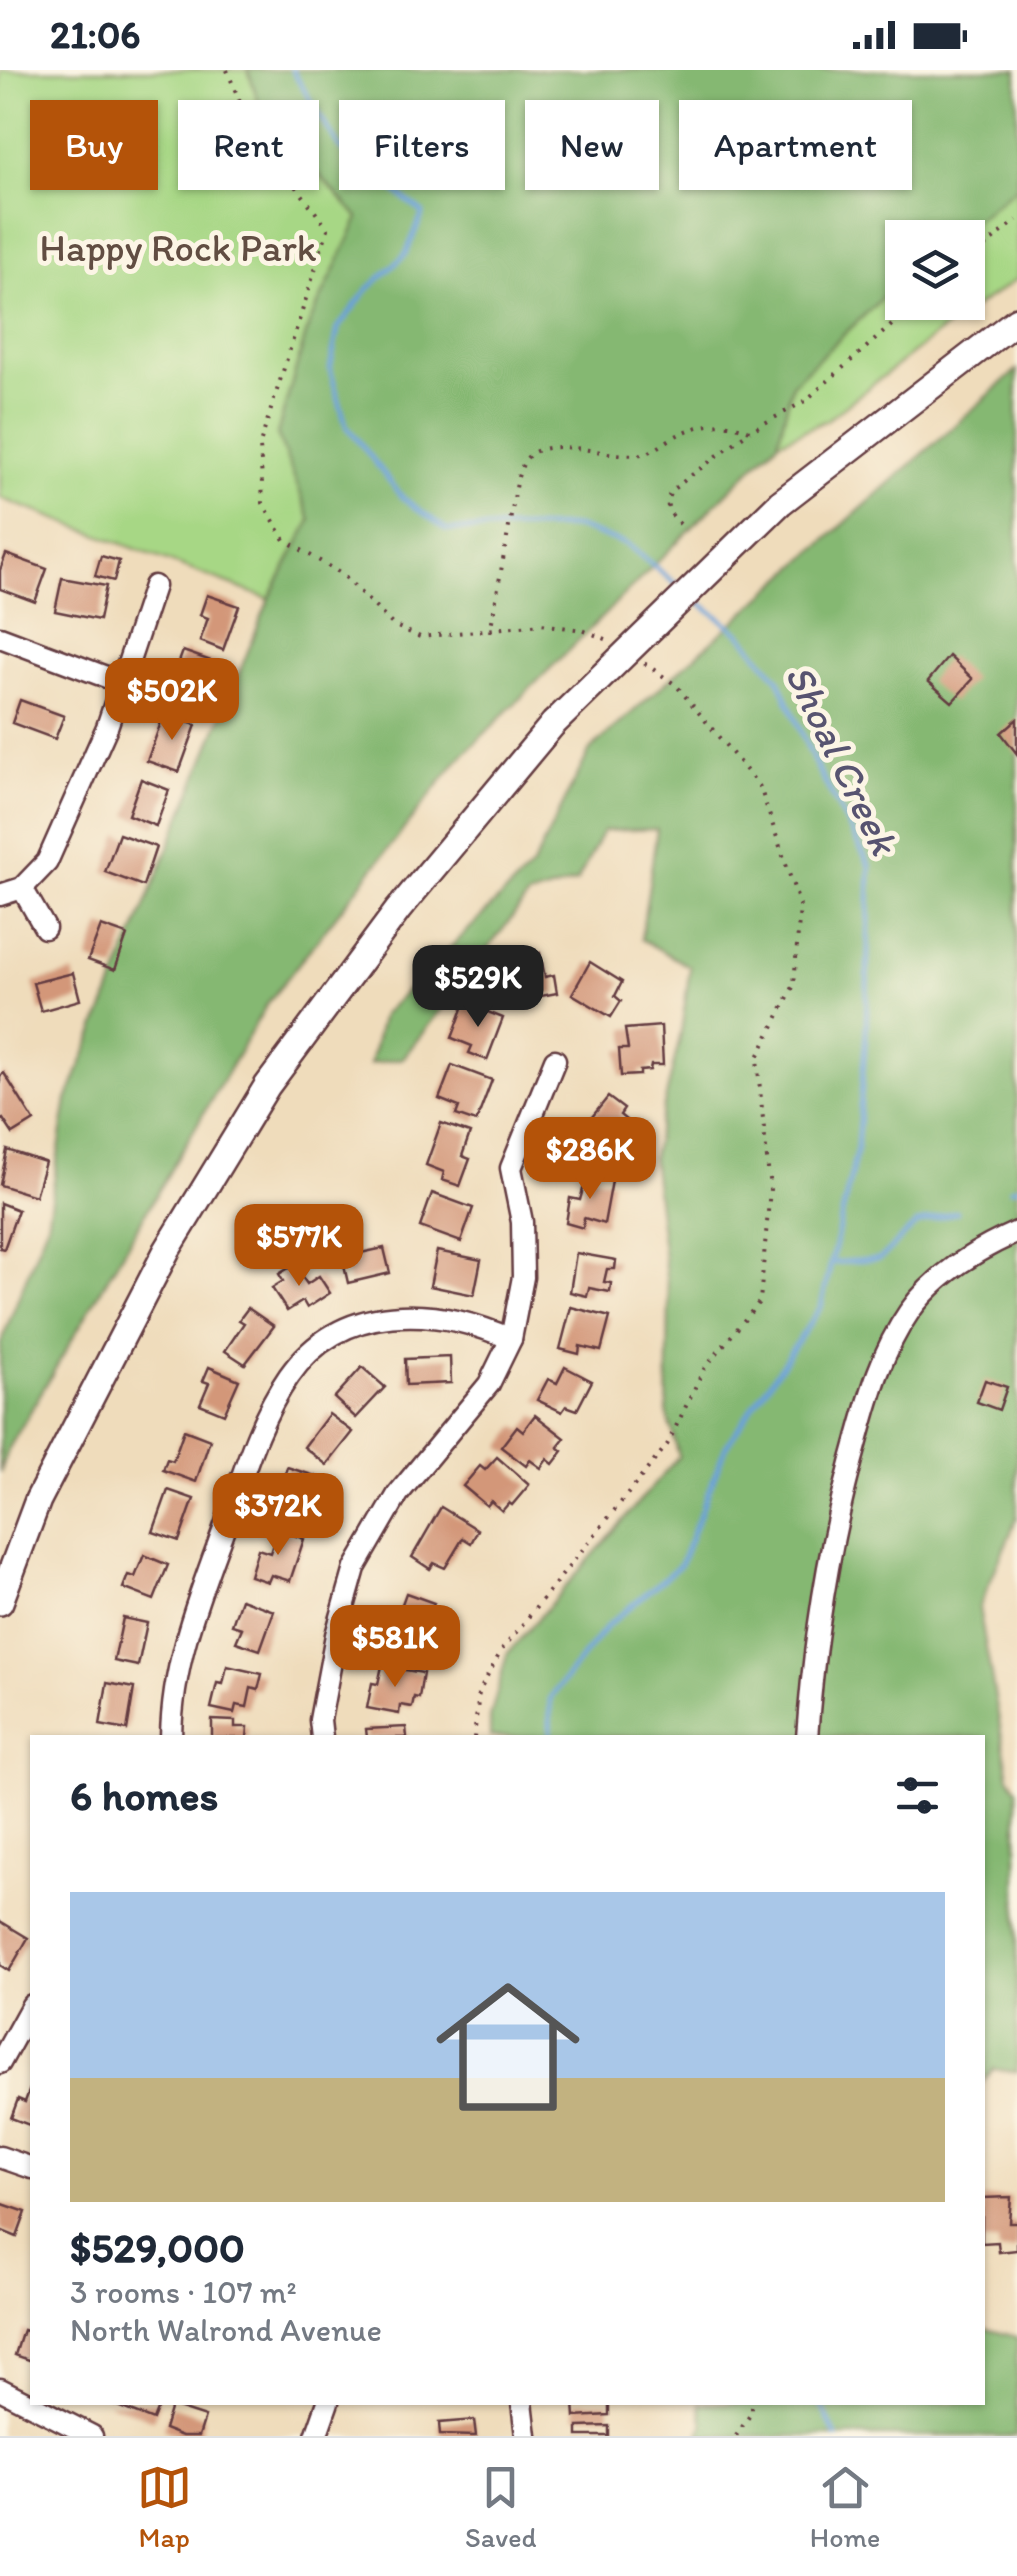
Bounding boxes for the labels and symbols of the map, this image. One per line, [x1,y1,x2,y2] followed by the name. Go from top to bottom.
[40,225,317,271] park label: Happy Rock Park
[775,656,910,864] water label: Shoal Creek
[102,658,242,743] pin: $502K
[408,945,548,1030] pin: $529K
[520,1117,660,1202] pin: $286K
[229,1204,369,1289] pin: $577K
[208,1473,348,1558] pin: $372K
[325,1605,465,1690] pin: $581K

